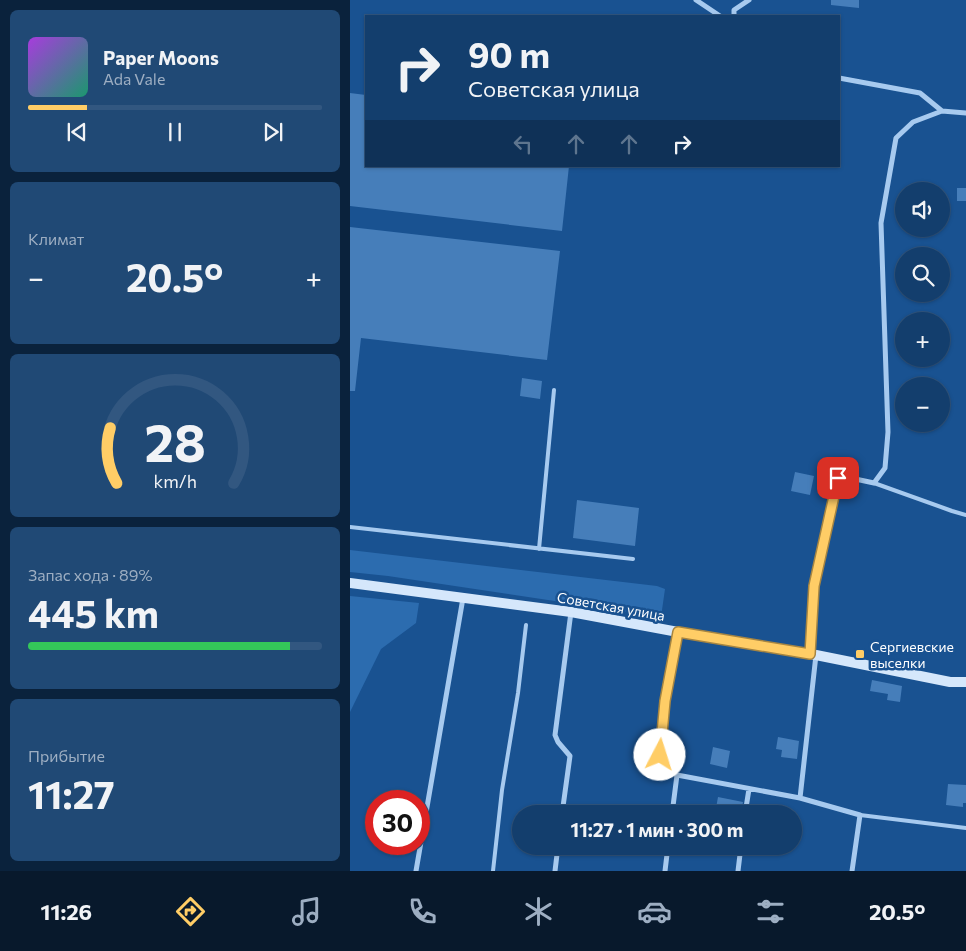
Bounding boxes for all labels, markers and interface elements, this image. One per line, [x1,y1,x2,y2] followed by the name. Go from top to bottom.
[468,32,550,75] text: 90 m
[385,35,450,100] icon: right
[103,46,219,69] text: Paper Moons
[103,69,165,88] text: Ada Vale
[468,75,640,102] text: Советская улица
[63,118,91,146] icon: previous
[161,118,189,146] icon: pause
[259,118,287,146] icon: next
[509,130,537,158] icon: left
[562,130,590,158] icon: ahead
[615,130,643,158] icon: ahead
[668,130,696,158] icon: right
[895,182,950,432] map controls
[895,182,950,237] button: sound
[28,229,84,248] text: Климат
[895,247,950,302] button: search
[126,253,223,300] text: 20.5°
[28,260,44,294] text: −
[306,260,322,294] text: +
[895,312,950,367] button: +
[895,377,950,432] button: −
[144,409,206,473] text: 28
[817,457,859,499] pin
[824,464,852,492] icon: arrive
[153,470,197,492] text: km/h
[28,565,153,584] text: Запас хода · 89%
[556,588,666,624] street label: Советская улица
[28,589,159,636] text: 445 km
[870,638,954,671] place label: Сергиевские выселки
[854,648,866,660] marker: Сергиевские выселки
[633,728,685,780] position arrow
[28,746,105,765] text: Прибытие
[28,770,115,817] text: 11:27
[365,790,430,855] speed limit sign: 30
[571,818,743,841] text: 11:27 · 1 мин · 300 m
[173,894,208,929] icon: directions
[289,894,324,929] icon: music
[405,894,440,929] icon: phone
[521,894,556,929] icon: climate
[637,894,672,929] icon: car
[753,894,788,929] icon: filters
[40,898,92,925] text: 11:26
[869,898,925,925] text: 20.5°

